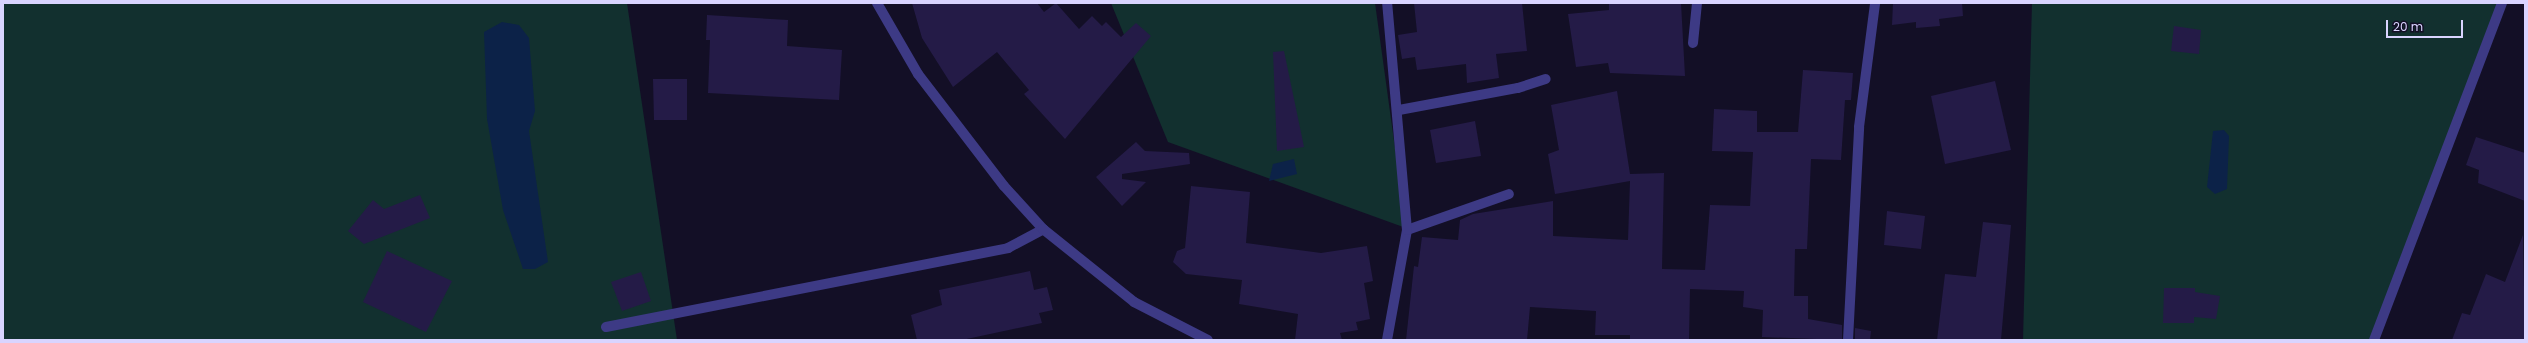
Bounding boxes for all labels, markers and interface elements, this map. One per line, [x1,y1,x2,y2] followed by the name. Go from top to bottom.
[2388,12,2465,38] scale bar
[2393,18,2423,35] text: 20 m

